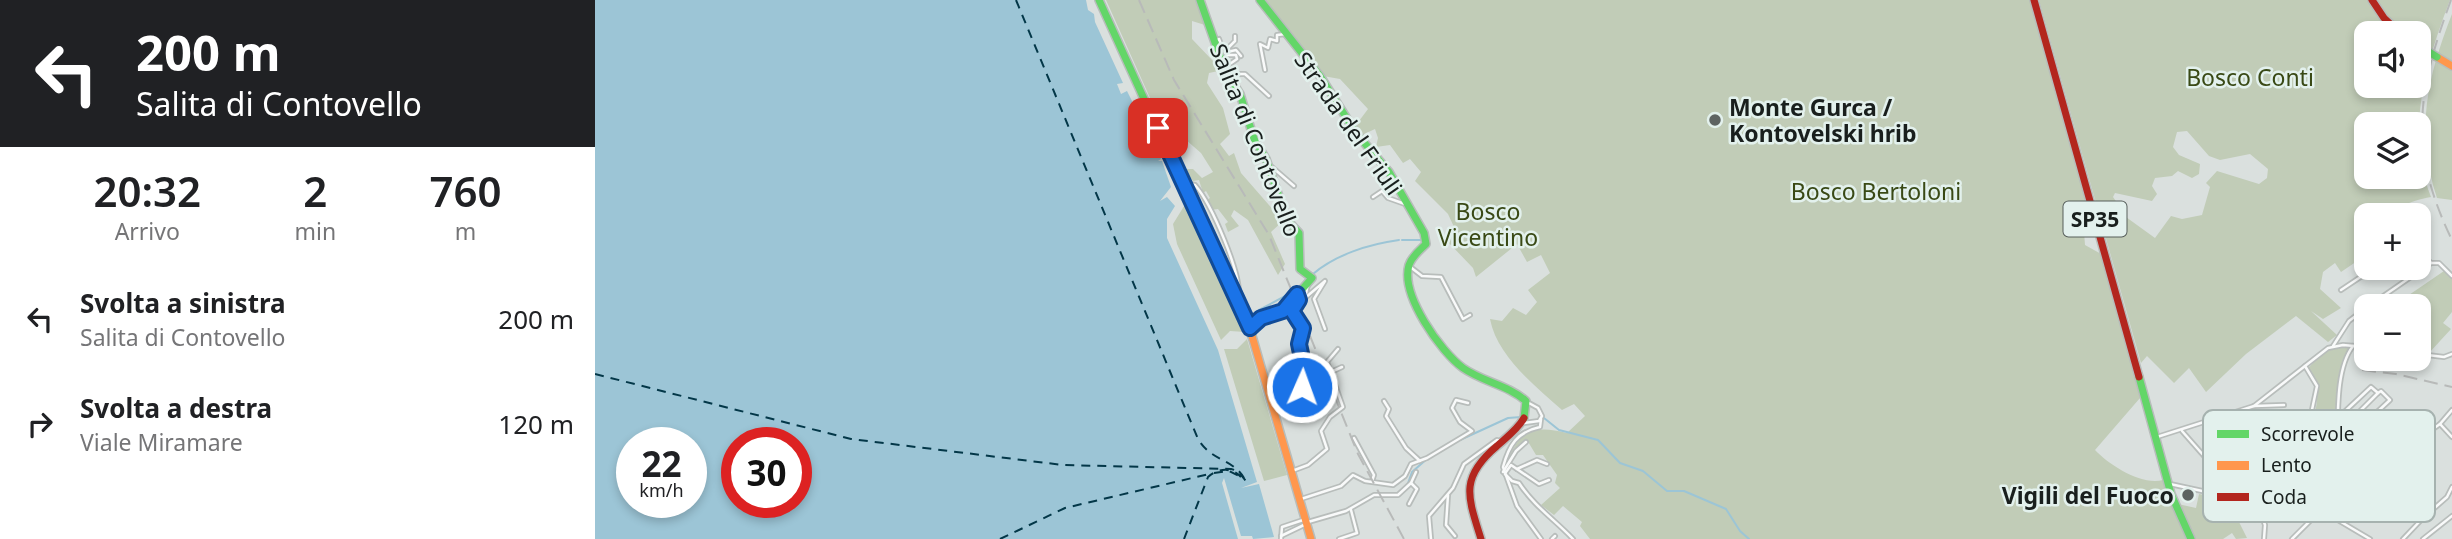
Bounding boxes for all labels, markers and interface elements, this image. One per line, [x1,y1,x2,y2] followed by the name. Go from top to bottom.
[136,19,281,85] text: 200 m
[2354,21,2431,371] map controls
[2354,21,2431,98] button: sound
[21,28,112,119] icon: left
[1203,39,1309,241] street label: Salita di Contovello
[1288,45,1410,201] street label: Strada del Friuli
[2186,61,2314,93] park label: Bosco Conti
[136,82,422,125] text: Salita di Contovello
[1729,91,1917,149] place label: Monte Gurca / Kontovelski hrib
[1128,98,1188,158] pin
[1139,109,1177,147] icon: arrive
[1707,112,1723,128] marker: Monte Gurca / Kontovelski hrib
[2354,112,2431,189] button: layers
[93,162,201,219] text: 20:32
[303,162,327,219] text: 2
[430,162,502,219] text: 760
[1791,175,1961,207] park label: Bosco Bertoloni
[1438,195,1538,253] park label: Bosco Vicentino
[2063,202,2127,236] road number: SP35
[2354,203,2431,280] button: +
[115,215,180,247] text: Arrivo
[294,215,336,247] text: min
[455,215,476,247] text: m
[80,285,286,321] text: Svolta a sinistra
[2354,294,2431,371] button: −
[21,300,59,338] icon: left
[498,301,574,337] text: 200 m
[80,321,286,353] text: Salita di Contovello
[1265,350,1339,424] position arrow
[80,390,272,426] text: Svolta a destra
[21,405,59,443] icon: right
[498,406,574,442] text: 120 m
[2203,410,2435,522] legend
[2261,421,2354,447] text: Scorrevole
[80,426,243,458] text: Viale Miramare
[721,427,812,518] speed limit sign: 30
[641,440,682,487] text: 22
[2261,452,2312,478] text: Lento
[639,478,684,502] text: km/h
[2002,479,2174,511] place label: Vigili del Fuoco
[2261,484,2307,510] text: Coda
[2180,487,2196,503] marker: Vigili del Fuoco

